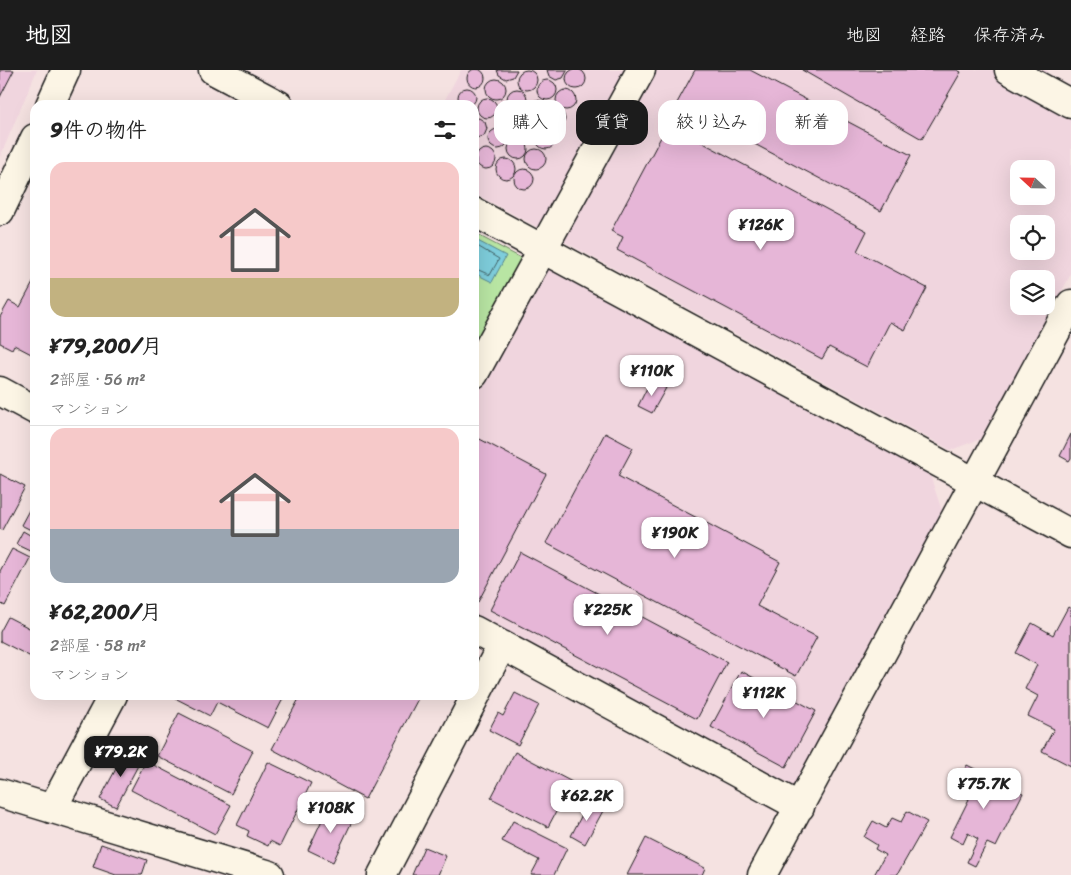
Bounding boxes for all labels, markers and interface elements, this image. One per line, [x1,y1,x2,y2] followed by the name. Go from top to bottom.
[25,14,73,56] text: 地図
[846,19,882,51] text: 地図
[910,19,946,51] text: 経路
[974,19,1046,51] text: 保存済み
[494,100,566,145] chip: 購入
[576,100,648,145] chip: 賃貸
[658,100,766,145] chip: 絞り込み
[776,100,848,145] chip: 新着
[50,111,147,149] text: 9件の物件
[431,116,459,144] icon: filters
[1010,160,1055,205] north arrow
[1010,160,1055,315] map controls
[210,195,300,285] icon: home
[726,208,796,251] pin: ¥126K
[739,210,783,239] text: ¥126K
[1010,215,1055,260] button: locate
[1010,270,1055,315] button: layers
[50,327,162,365] text: ¥79,200/月
[617,354,687,397] pin: ¥110K
[631,356,673,385] text: ¥110K
[50,365,145,394] text: 2部屋 · 56 m²
[50,394,129,423] text: マンション
[210,460,300,550] icon: home
[640,516,710,559] pin: ¥190K
[652,518,698,547] text: ¥190K
[50,593,161,631] text: ¥62,200/月
[573,594,643,636] pin: ¥225K
[585,595,631,624] text: ¥225K
[50,631,146,660] text: 2部屋 · 58 m²
[50,660,129,689] text: マンション
[729,676,799,719] pin: ¥112K
[743,678,785,707] text: ¥112K
[80,736,162,778] pin: ¥79.2K
[95,737,147,766] text: ¥79.2K
[943,768,1025,810] pin: ¥75.7K
[958,769,1010,798] text: ¥75.7K
[546,780,628,822] pin: ¥62.2K
[562,781,613,810] text: ¥62.2K
[296,792,366,834] pin: ¥108K
[308,793,354,822] text: ¥108K

